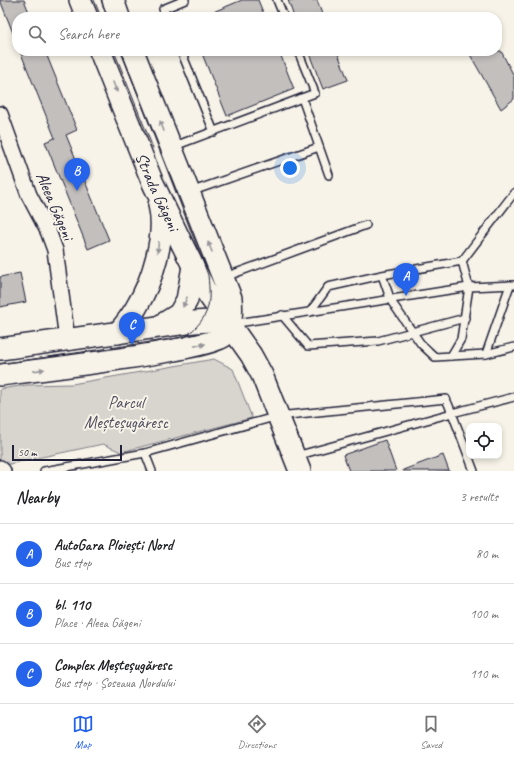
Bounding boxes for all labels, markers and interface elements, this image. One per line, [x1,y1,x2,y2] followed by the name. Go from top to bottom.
[12,12,502,56] search box
[26,23,48,45] icon: search
[58,25,119,44] text: Search here
[112,82,118,94] one-way arrow
[159,120,165,132] one-way arrow
[131,149,185,236] street label: Strada Găgeni
[64,158,90,191] pin: B
[280,158,300,178] your location
[31,169,79,245] street label: Aleea Găgeni
[155,241,161,253] one-way arrow
[207,241,213,253] one-way arrow
[393,263,419,296] pin: A
[182,297,188,308] one-way arrow
[119,312,145,345] pin: C
[194,341,206,347] one-way arrow
[32,367,45,373] one-way arrow
[84,392,169,433] park label: Parcul Meșteșugăresc
[466,423,502,459] map controls
[466,423,502,459] button: locate
[12,443,122,462] scale bar
[18,445,37,459] text: 50 m
[16,487,59,508] text: Nearby
[460,489,498,505] text: 3 results
[54,536,173,555] text: AutoGara Ploiești Nord
[26,546,32,562] text: A
[476,546,498,562] text: 80 m
[54,555,91,571] text: Bus stop
[54,596,90,615] text: bl. 110
[26,606,32,622] text: B
[470,606,498,622] text: 100 m
[54,615,140,631] text: Place · Aleea Găgeni
[54,656,172,675] text: Complex Meșteșugăresc
[26,666,32,682] text: C
[470,666,498,682] text: 110 m
[54,675,175,691] text: Bus stop · Șoseaua Nordului
[72,713,94,751] tab: Map
[238,713,276,751] tab: Directions
[420,713,442,751] tab: Saved

